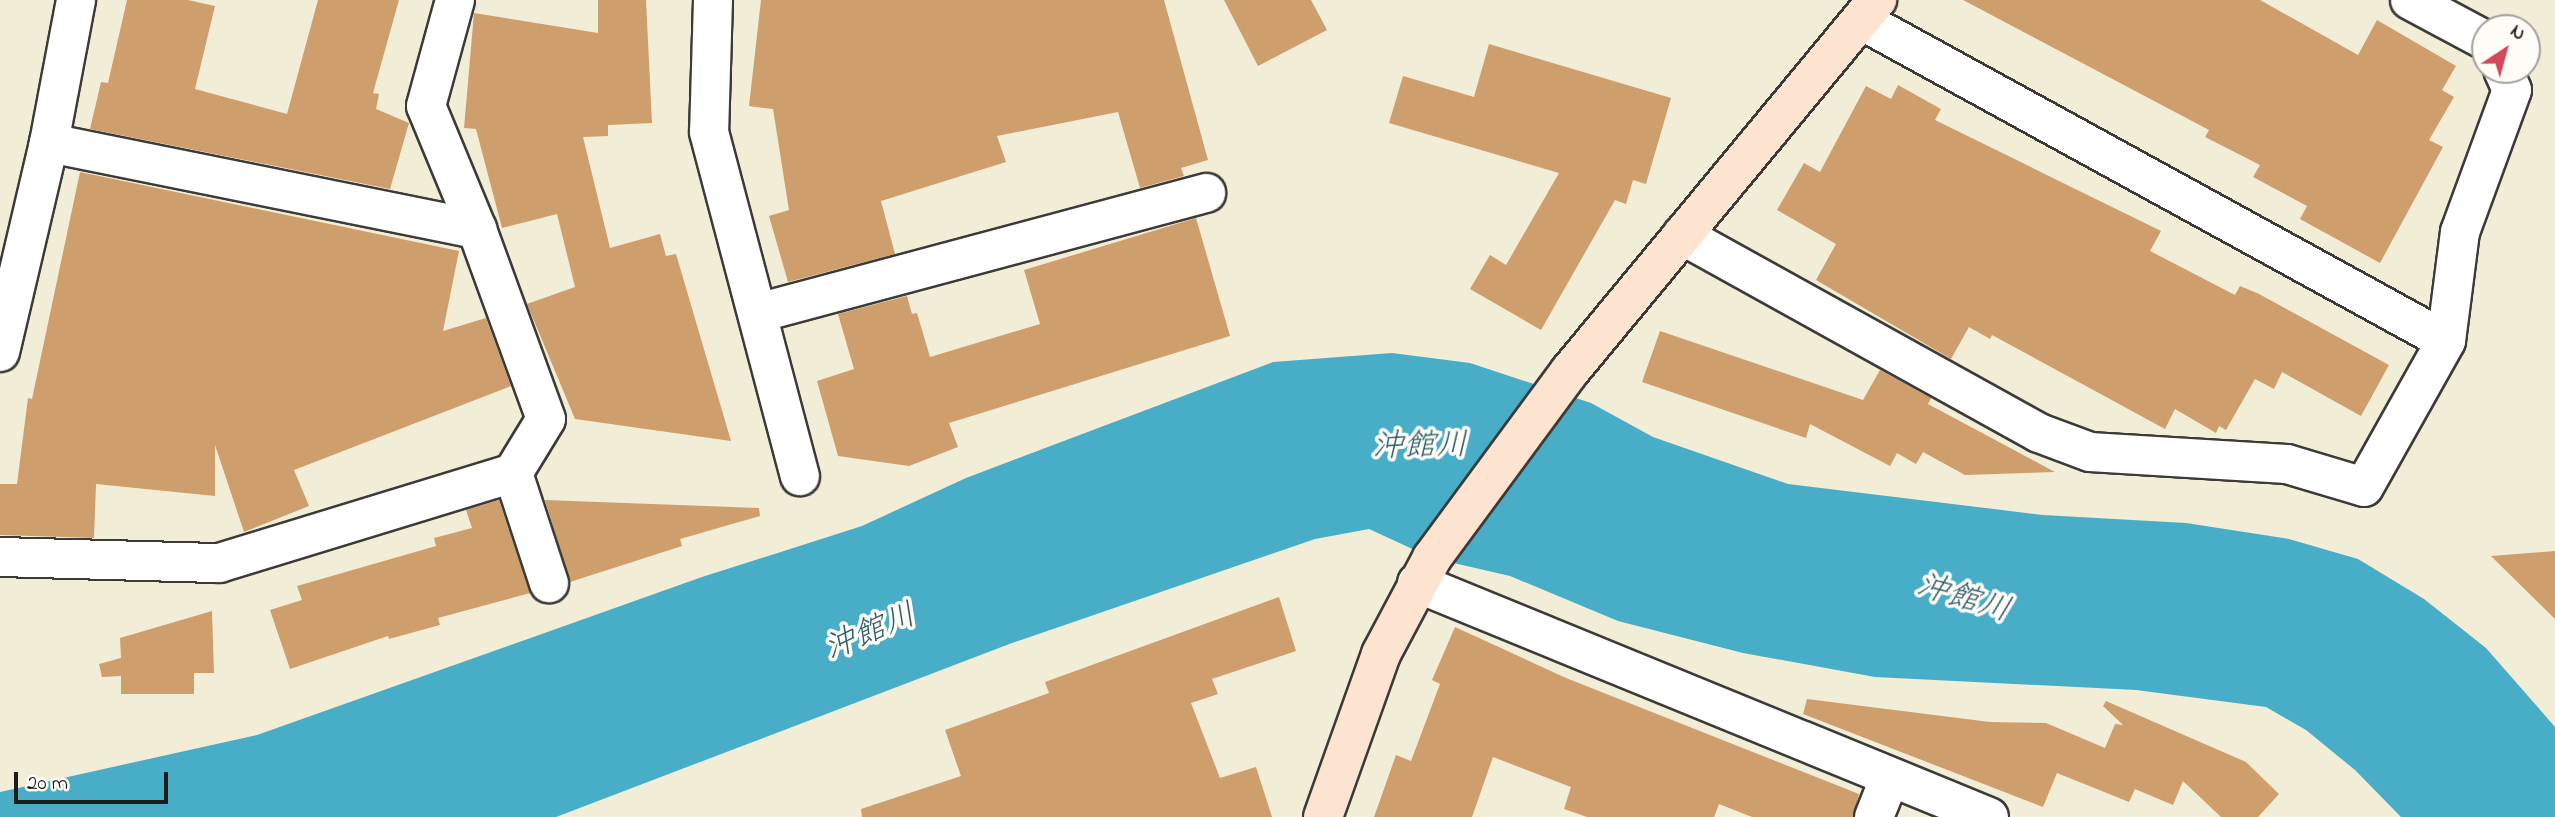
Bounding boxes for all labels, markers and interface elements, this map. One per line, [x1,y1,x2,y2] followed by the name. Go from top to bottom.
[2471,14,2541,84] north arrow
[2504,19,2531,48] text: N
[1372,428,1468,468] water label: 沖館川
[1911,568,2015,632] water label: 沖館川
[819,598,923,670] water label: 沖館川
[18,758,172,802] scale bar
[27,769,68,799] text: 20 m

